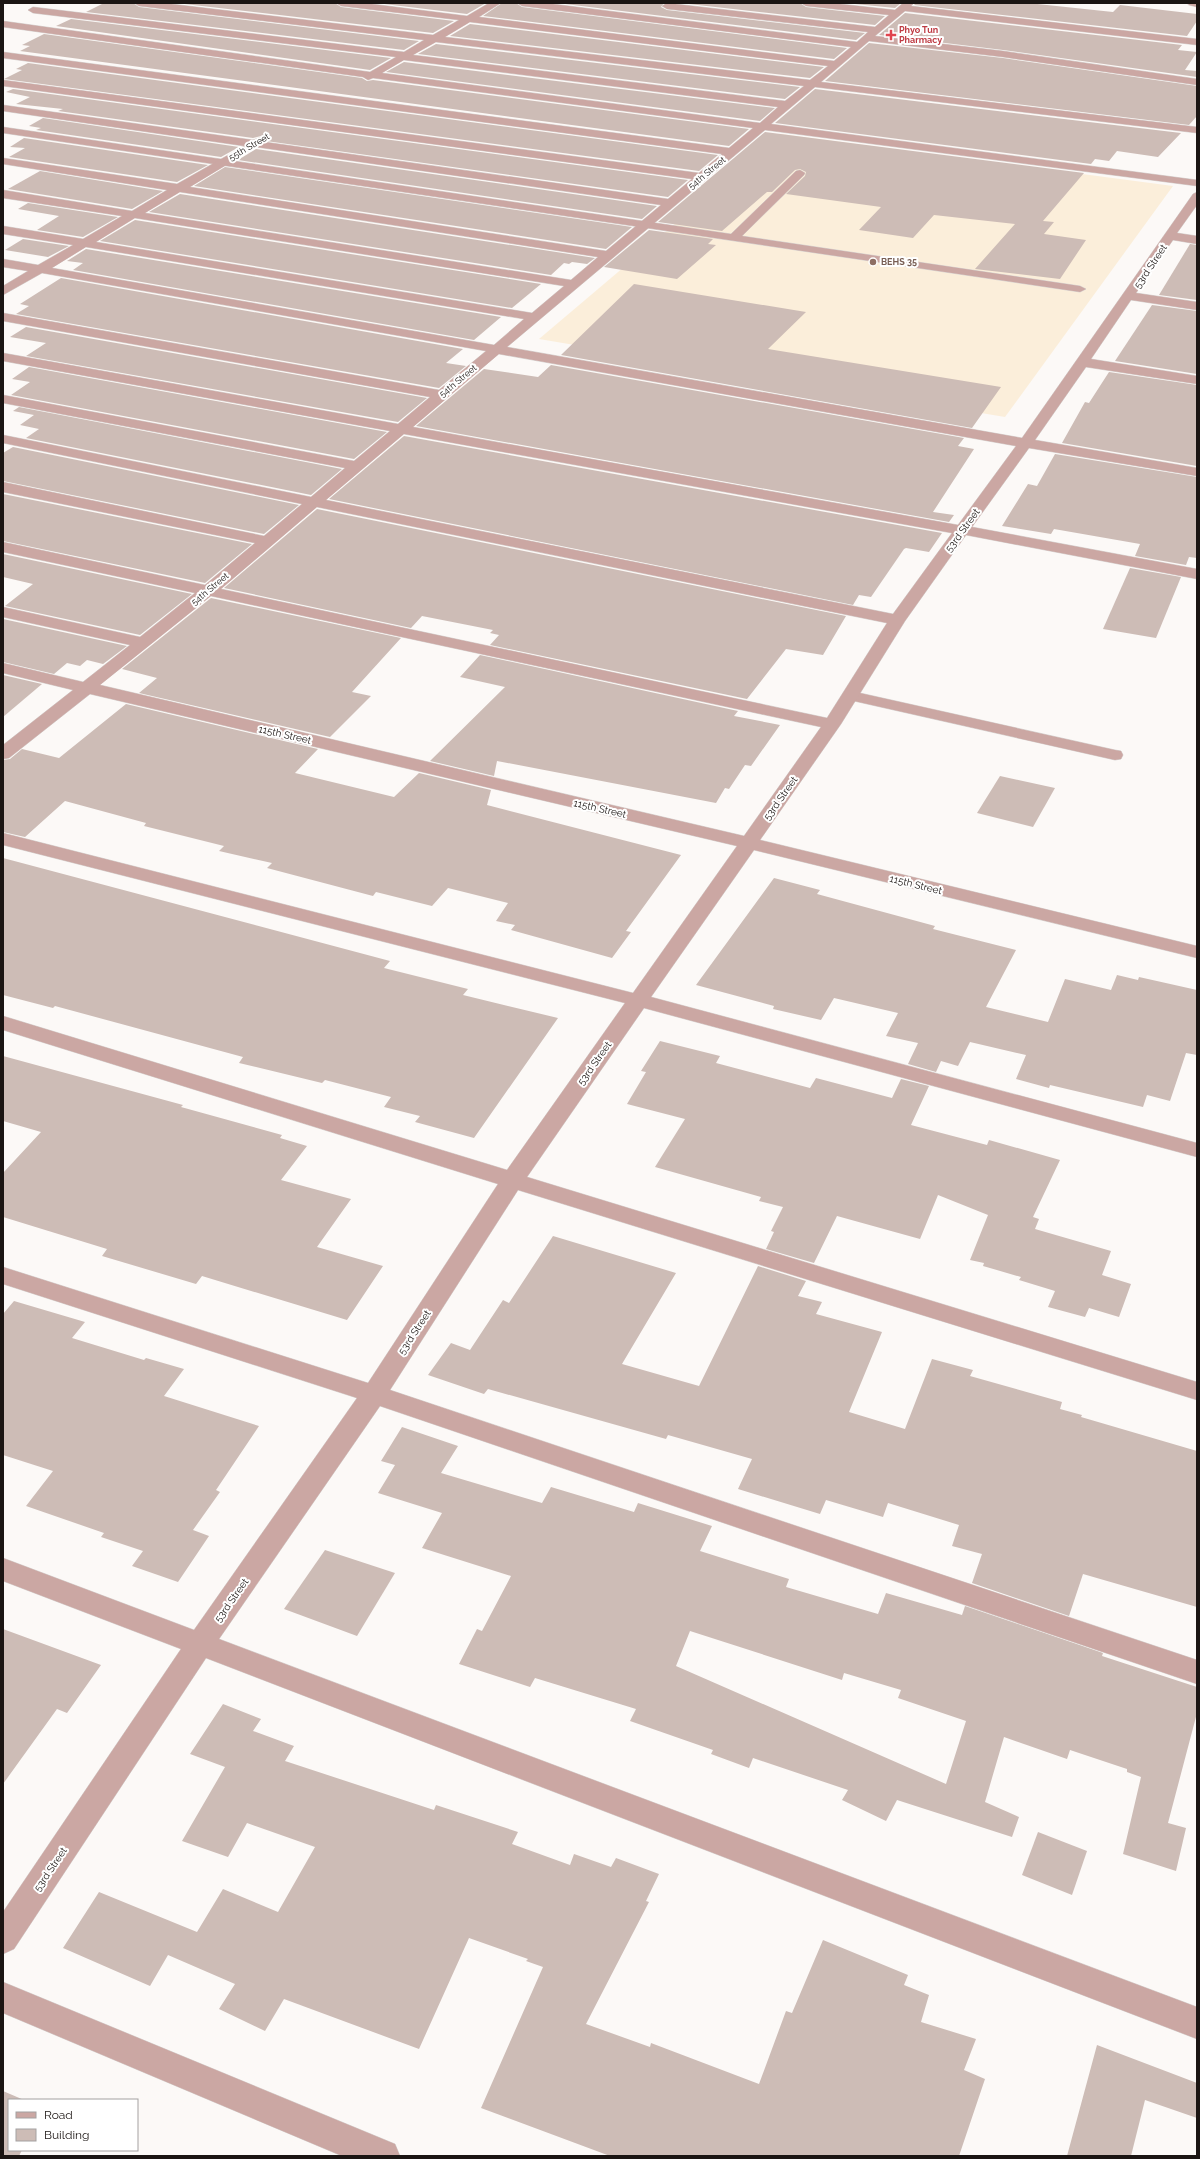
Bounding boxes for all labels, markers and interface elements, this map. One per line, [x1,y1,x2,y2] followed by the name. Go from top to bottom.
[899,25,942,45] place label: Phyo Tun Pharmacy
[886,30,896,40] marker: Phyo Tun Pharmacy
[227,131,271,163] street label: 55th Street
[686,155,728,191] street label: 54th Street
[1132,242,1169,290] street label: 53rd Street
[868,257,878,267] marker: BEHS 35
[881,257,917,267] place label: BEHS 35
[437,363,479,399] street label: 54th Street
[943,506,982,554] street label: 53rd Street
[189,571,231,607] street label: 54th Street
[258,723,313,746] street label: 115th Street
[761,774,800,822] street label: 53rd Street
[573,797,628,820] street label: 115th Street
[889,873,944,896] street label: 115th Street
[575,1039,614,1087] street label: 53rd Street
[396,1307,433,1357] street label: 53rd Street
[212,1576,251,1624] street label: 53rd Street
[32,1845,69,1893] street label: 53rd Street
[8,2099,138,2151] legend
[44,2108,73,2122] text: Road
[44,2128,90,2142] text: Building

